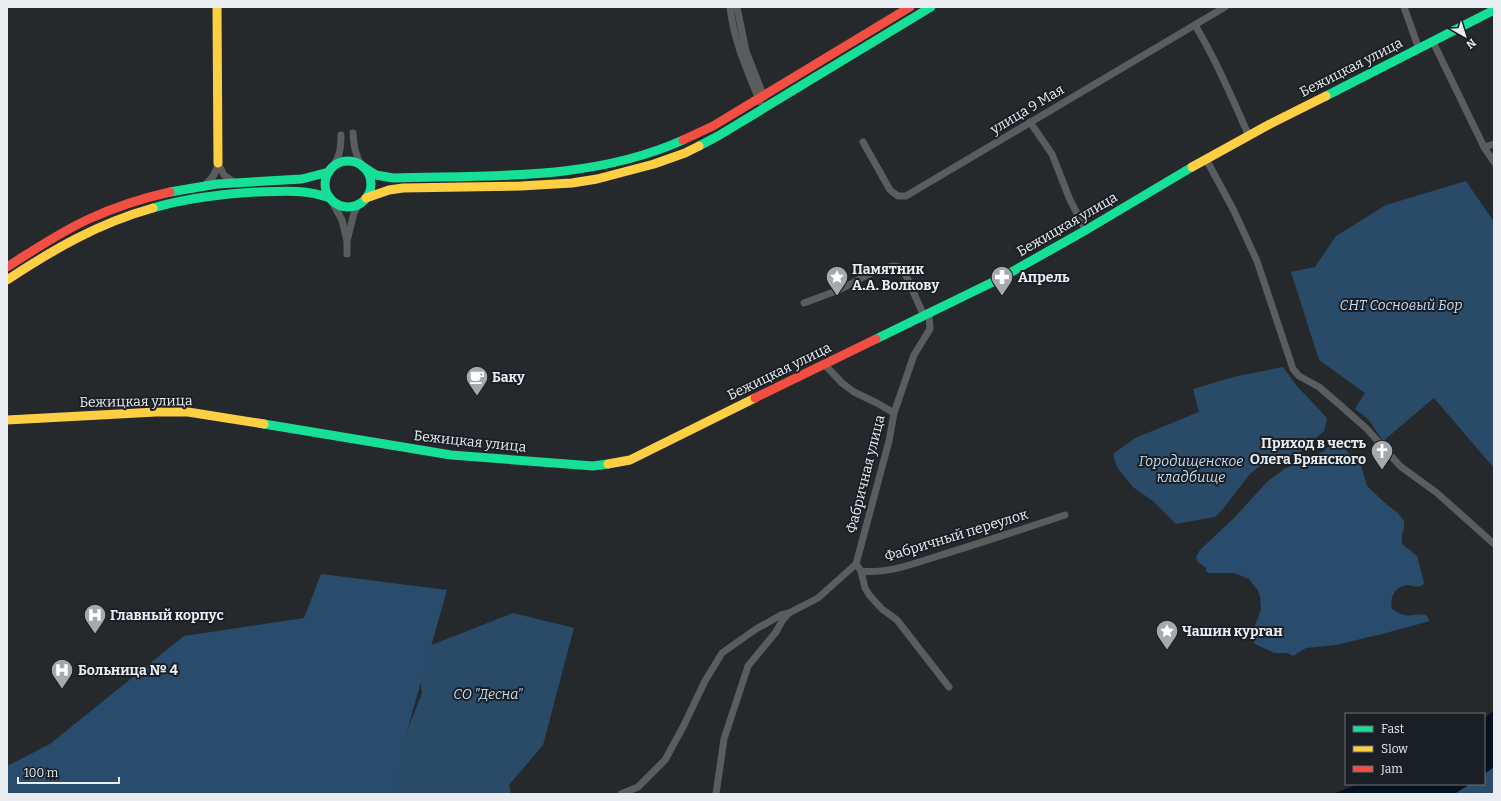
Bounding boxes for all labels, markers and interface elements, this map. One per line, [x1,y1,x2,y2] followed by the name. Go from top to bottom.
[1445,16,1485,56] north arrow
[1297,34,1406,101] street label: Бежицкая улица
[1463,36,1478,51] text: N
[987,81,1067,139] street label: улица 9 Мая
[1014,189,1121,260] street label: Бежицкая улица
[852,261,939,294] place label: Памятник А.А. Волкову
[824,264,850,297] place icon: Памятник А.А. Волкову
[989,264,1015,297] pharmacy icon: Апрель
[1018,269,1070,286] place label: Апрель
[1340,297,1462,314] park label: СНТ Сосновый Бор
[725,339,834,404] street label: Бежицкая улица
[464,364,490,397] cafe icon: Баку
[492,369,525,386] place label: Баку
[79,392,193,411] street label: Бежицкая улица
[843,413,888,535] street label: Фабричная улица
[413,427,527,456] street label: Бежицкая улица
[1250,435,1366,468] place label: Приход в честь Олега Брянского
[1369,438,1395,471] church icon: Приход в честь Олега Брянского
[1139,453,1243,486] park label: Городищенское кладбище
[882,505,1031,565] street label: Фабричный переулок
[82,602,108,635] hospital icon: Главный корпус
[110,607,224,624] place label: Главный корпус
[1154,618,1180,651] place icon: Чашин курган
[1182,623,1283,640] place label: Чашин курган
[49,657,75,690] hospital icon: Больница № 4
[78,662,178,679] place label: Больница № 4
[453,686,523,703] park label: СО "Десна"
[1345,713,1485,785] legend
[1381,722,1405,736] text: Fast
[1381,742,1408,756] text: Slow
[18,759,119,785] scale bar
[1380,762,1403,776] text: Jam
[24,766,59,780] text: 100 m

